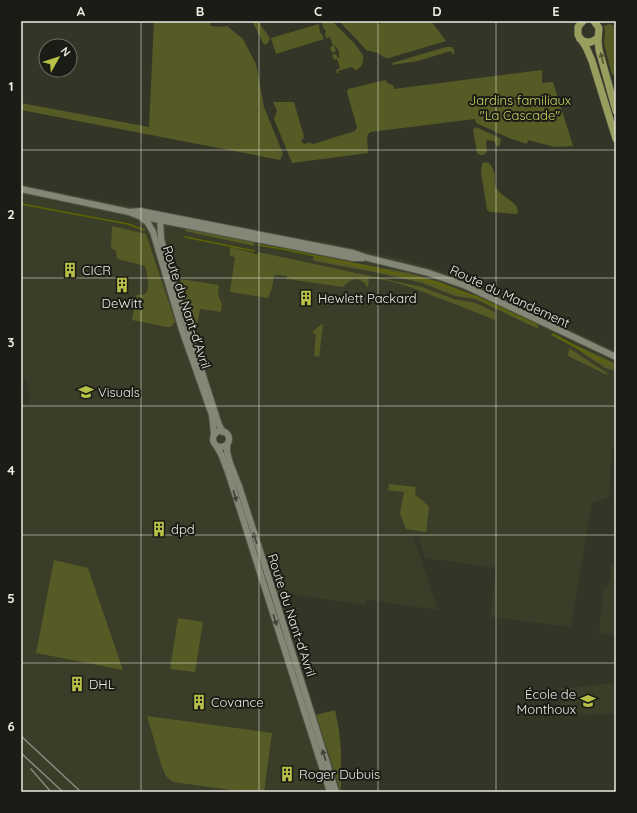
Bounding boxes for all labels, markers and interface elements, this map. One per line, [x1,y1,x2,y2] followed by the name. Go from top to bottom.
[77,3,86,19] text: A
[196,3,204,19] text: B
[314,3,322,19] text: C
[432,3,442,19] text: D
[552,3,560,19] text: E
[38,38,78,78] north arrow
[58,44,74,59] text: N
[598,52,604,64] one-way arrow
[8,78,14,94] text: 1
[469,92,571,123] park label: Jardins familiaux "La Cascade"
[7,206,15,222] text: 2
[160,243,214,371] street label: Route du Nant-d'Avril
[61,261,79,279] building icon: CICR
[447,261,573,331] street label: Route du Mandement
[82,262,111,278] place label: CICR
[113,276,131,294] building icon: DeWitt
[297,289,315,307] building icon: Hewlett Packard
[318,290,417,306] place label: Hewlett Packard
[102,295,142,311] place label: DeWitt
[8,334,15,350] text: 3
[77,383,95,401] school or university icon: Visuals
[98,384,140,400] place label: Visuals
[7,462,15,478] text: 4
[232,491,238,503] one-way arrow
[150,520,168,538] building icon: dpd
[171,521,195,537] place label: dpd
[252,531,258,543] one-way arrow
[265,551,319,679] street label: Route du Nant-d'Avril
[7,590,15,606] text: 5
[272,615,278,627] one-way arrow
[68,675,86,693] building icon: DHL
[89,676,115,692] place label: DHL
[517,686,576,717] place label: École de Monthoux
[579,692,597,710] school or university icon: École de Monthoux
[190,693,208,711] building icon: Covance
[211,694,264,710] place label: Covance
[7,718,15,734] text: 6
[321,748,327,760] one-way arrow
[278,765,296,783] building icon: Roger Dubuis
[299,766,380,782] place label: Roger Dubuis

